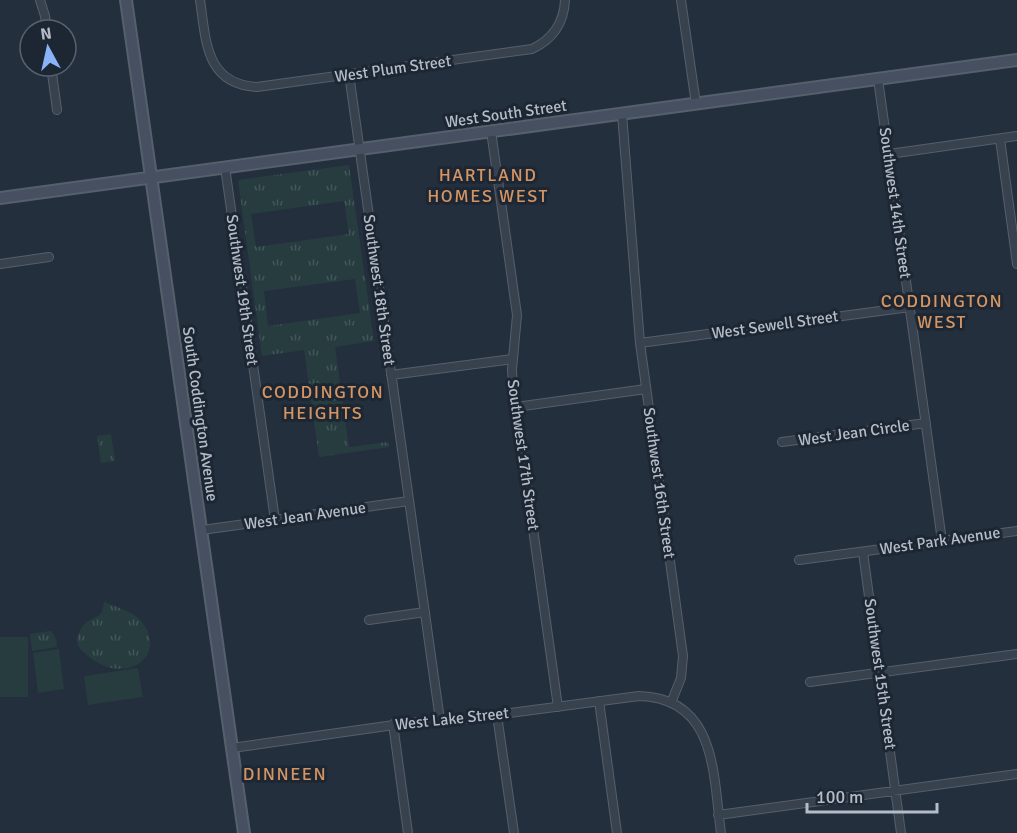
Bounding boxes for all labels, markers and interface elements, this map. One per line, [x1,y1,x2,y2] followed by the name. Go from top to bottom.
[18,18,78,78] north arrow
[39,23,53,45] text: N
[333,51,453,87] street label: West Plum Street
[444,96,568,132] street label: West South Street
[874,126,916,280] street label: Southwest 14th Street
[427,164,549,207] district label: HARTLAND HOMES WEST
[221,213,263,367] street label: Southwest 19th Street
[358,213,400,367] street label: Southwest 18th Street
[881,290,1003,333] district label: CODDINGTON WEST
[710,306,840,344] street label: West Sewell Street
[178,325,222,503] street label: South Coddington Avenue
[502,378,544,532] street label: Southwest 17th Street
[262,381,384,424] district label: CODDINGTON HEIGHTS
[638,406,680,560] street label: Southwest 16th Street
[797,415,911,451] street label: West Jean Circle
[243,498,367,534] street label: West Jean Avenue
[878,523,1002,559] street label: West Park Avenue
[859,597,901,751] street label: Southwest 15th Street
[394,703,510,735] street label: West Lake Street
[243,763,327,785] district label: DINNEEN
[807,776,938,814] scale bar
[816,786,863,808] text: 100 m

